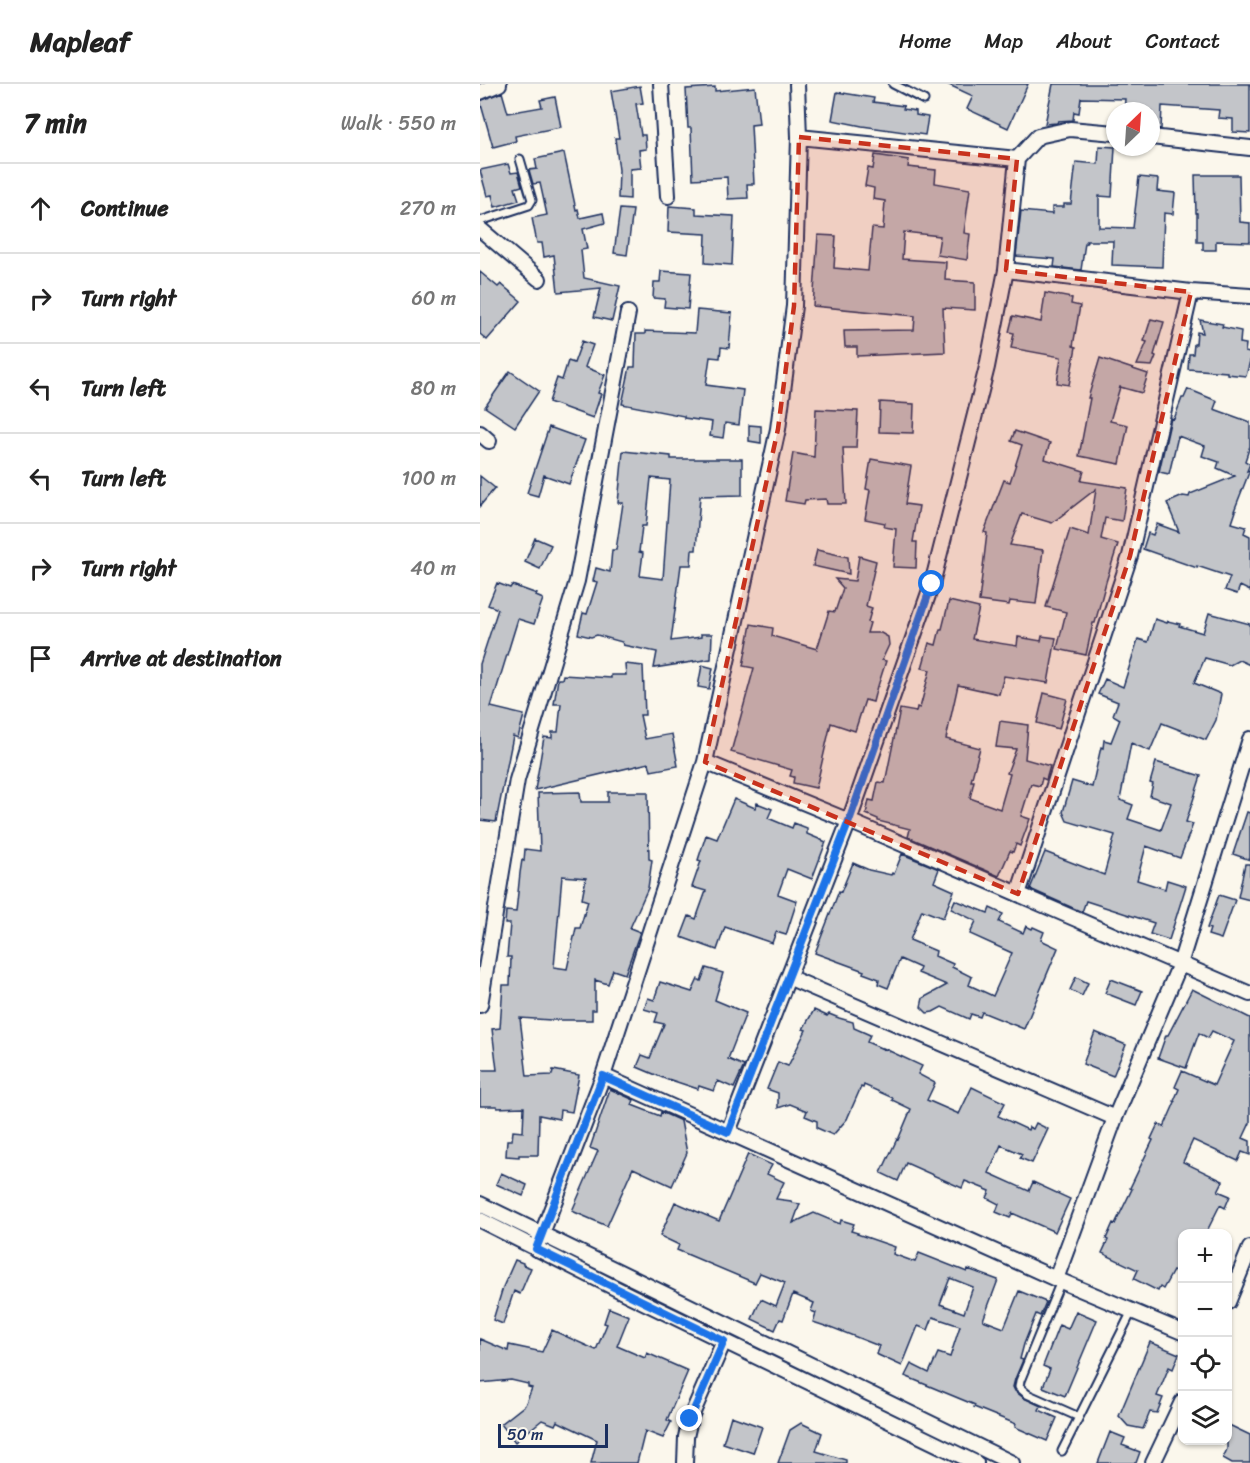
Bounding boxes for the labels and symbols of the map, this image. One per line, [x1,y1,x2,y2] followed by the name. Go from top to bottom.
[1106,102,1160,156] north arrow
[918,570,944,596] route start
[676,1405,702,1431] route end
[498,1421,608,1448] scale bar

